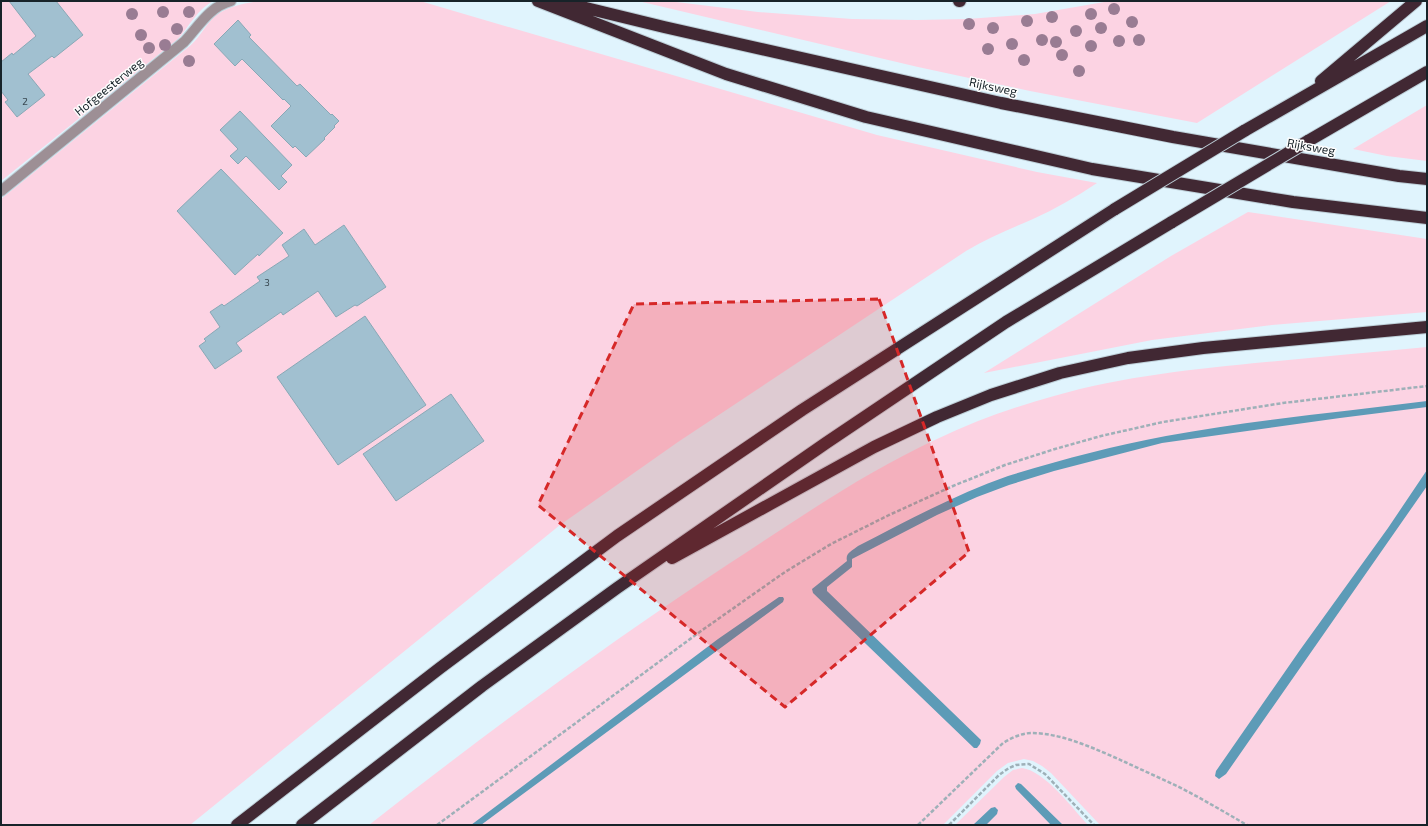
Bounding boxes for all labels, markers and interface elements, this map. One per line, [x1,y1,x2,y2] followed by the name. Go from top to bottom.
[71,54,146,118] street label: Hofgeesterweg
[968,74,1019,99] street label: Rijksweg
[22,95,28,107] house number: 2
[1286,135,1337,158] street label: Rijksweg
[264,276,270,288] house number: 3

